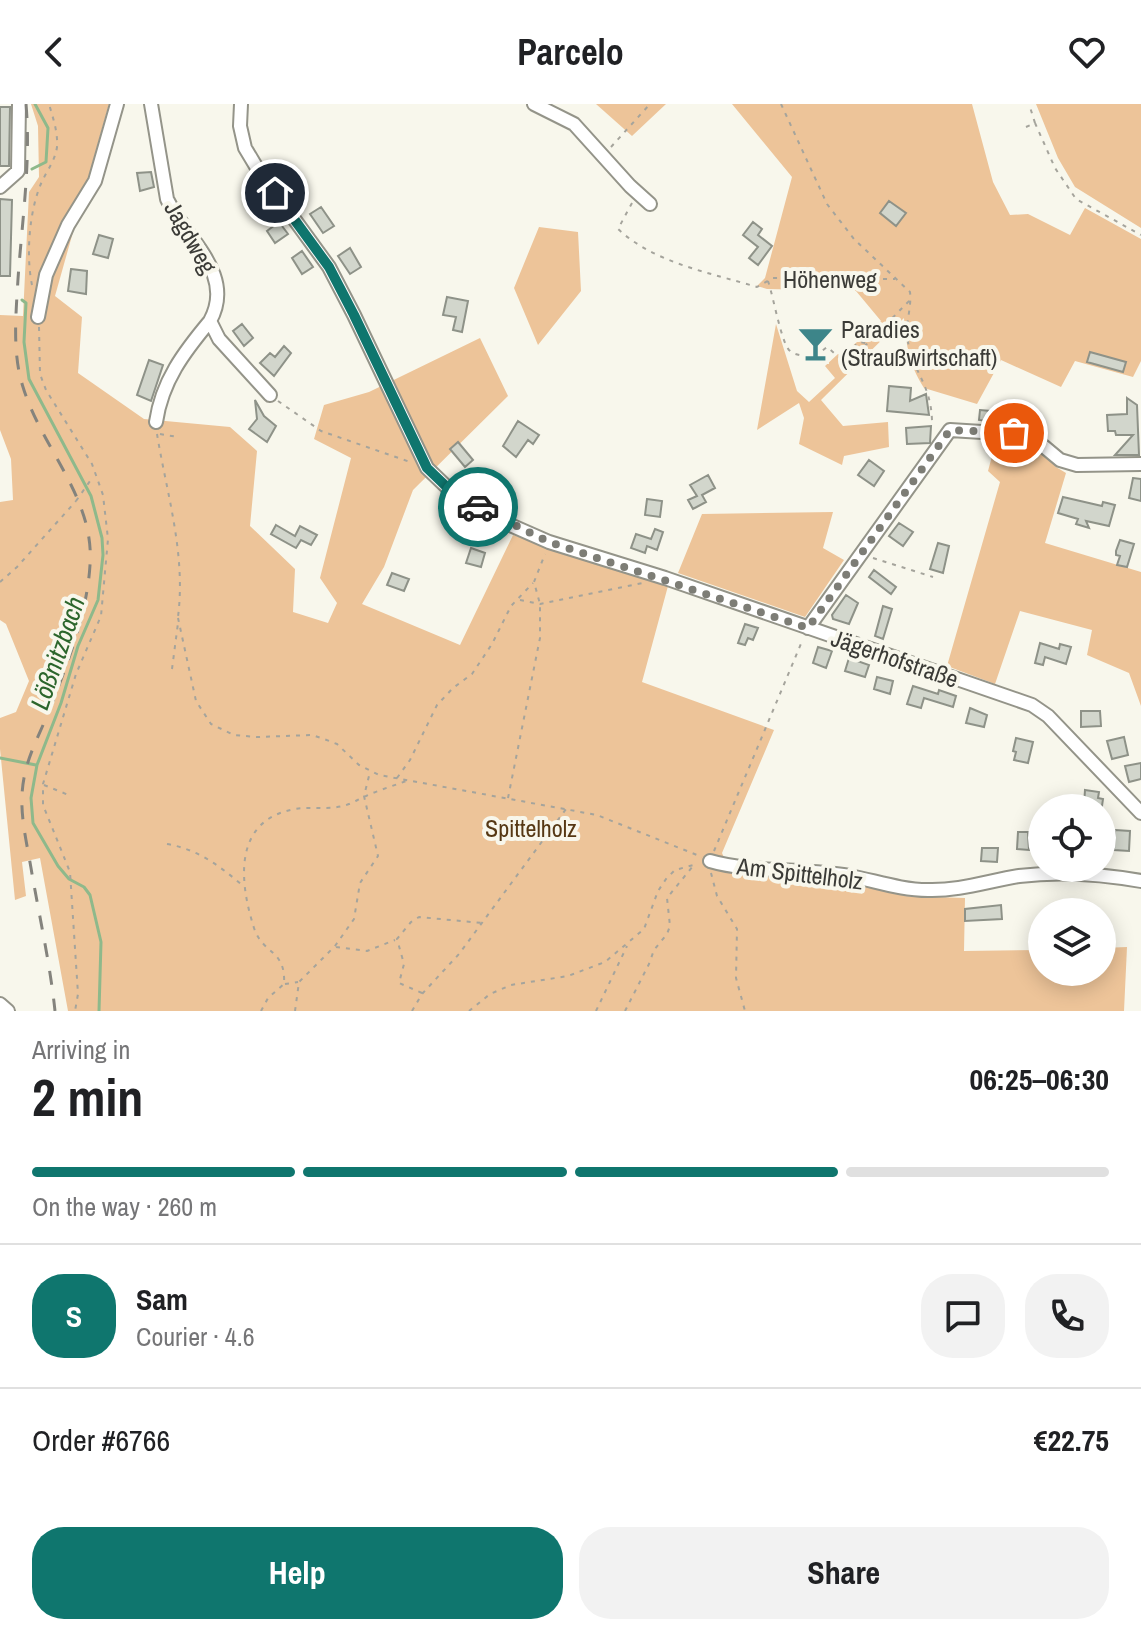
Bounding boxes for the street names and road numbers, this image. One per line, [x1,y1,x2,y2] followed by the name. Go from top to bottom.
[157,195,225,279] street label: Jagdweg
[783,263,877,295] street label: Höhenweg
[827,621,963,695] street label: Jägerhofstraße
[734,849,865,897] street label: Am Spittelholz

